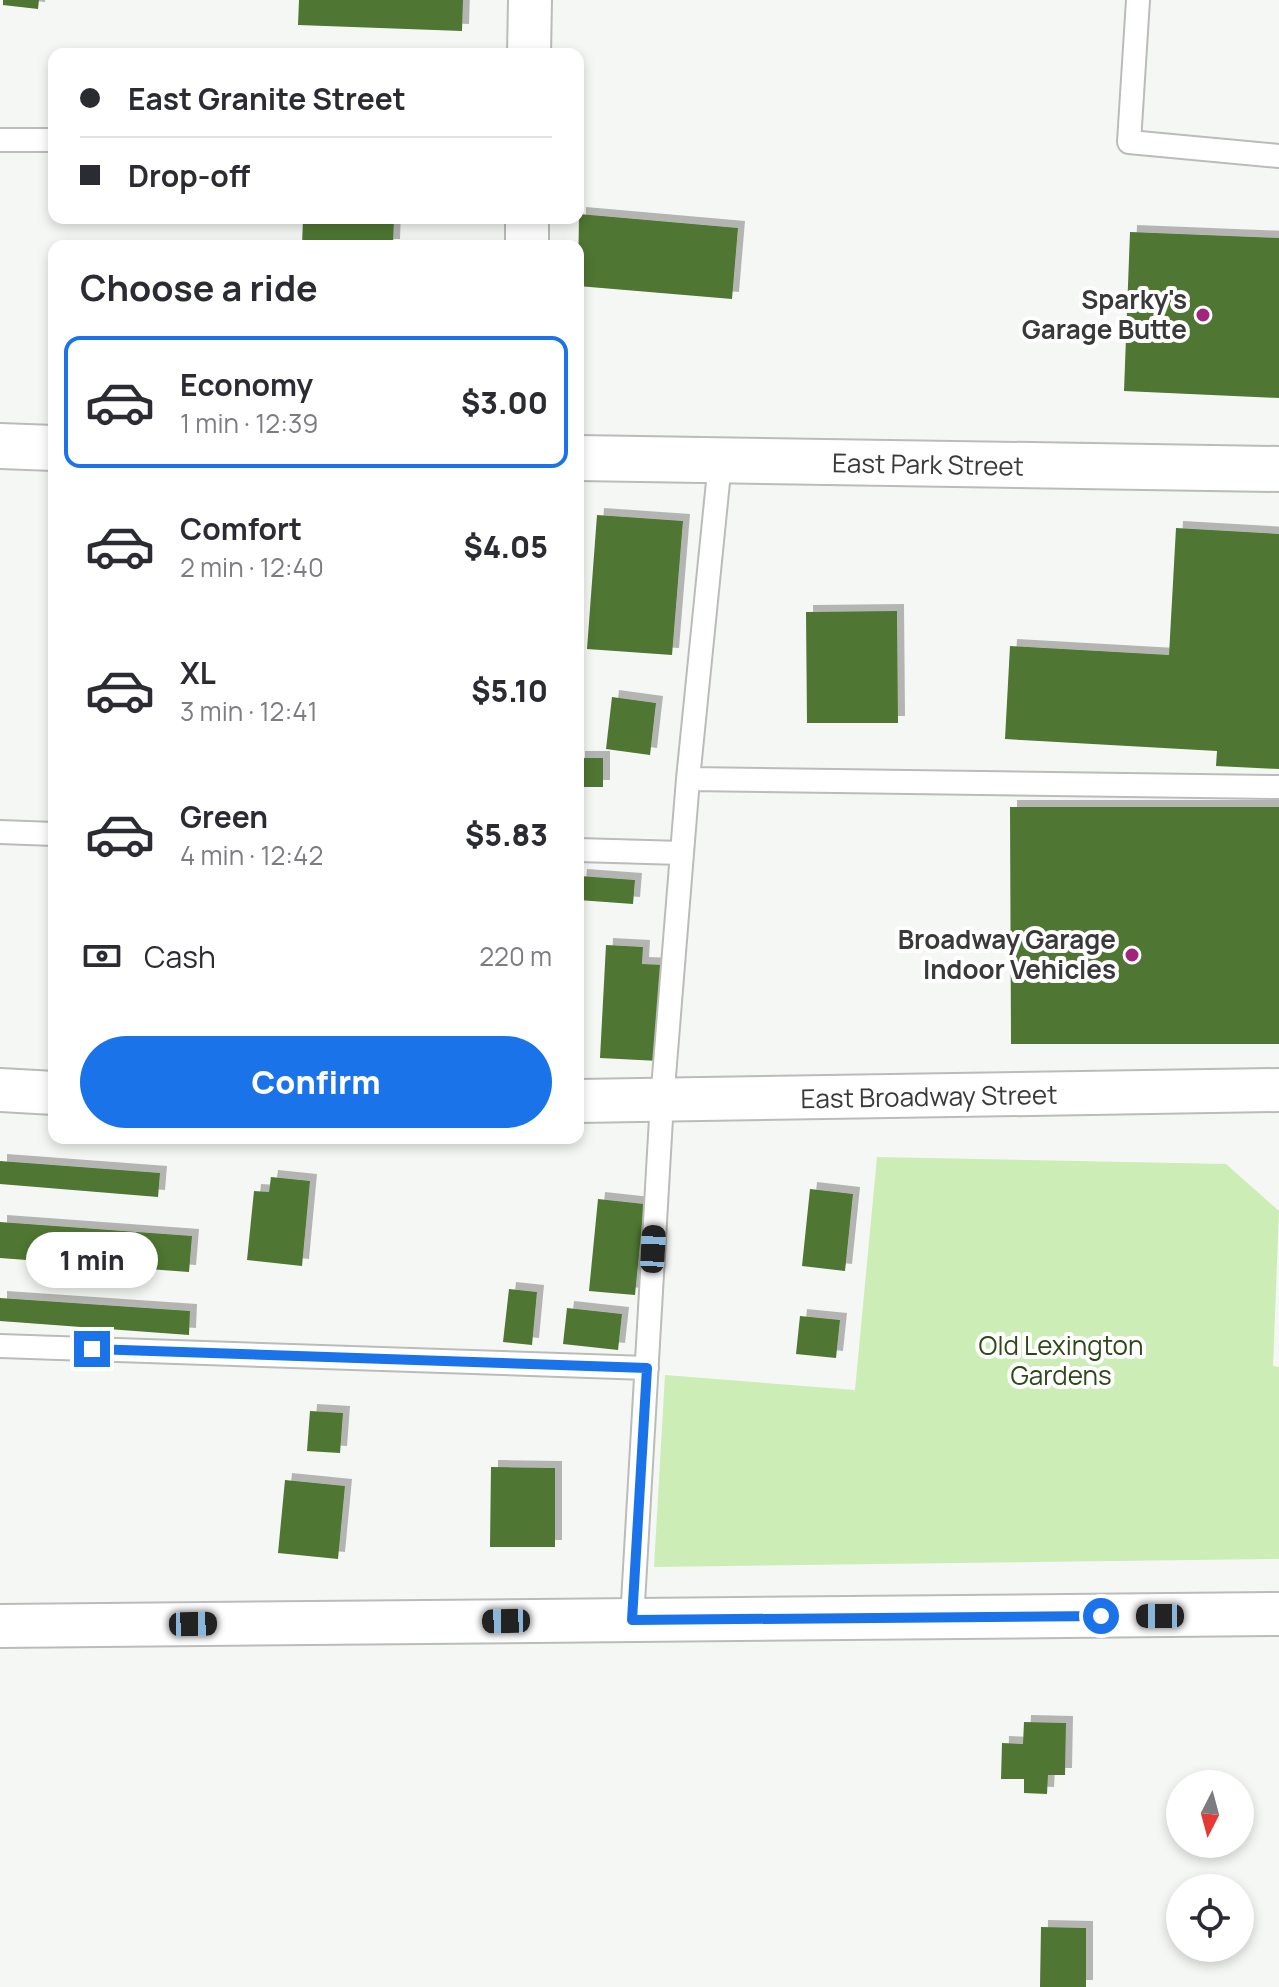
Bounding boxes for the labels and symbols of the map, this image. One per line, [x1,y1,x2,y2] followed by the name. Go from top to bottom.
[1022,281,1187,347] place label: Sparky's Garage Butte
[1194,306,1212,324] marker: Sparky's Garage Butte
[832,444,1024,484] street label: East Park Street
[898,921,1116,987] place label: Broadway Garage Indoor Vehicles
[1123,946,1141,964] marker: Broadway Garage Indoor Vehicles
[800,1076,1058,1116] street label: East Broadway Street
[640,1224,666,1274] car
[26,1233,158,1289] callout: 1 min
[979,1327,1143,1393] park label: Old Lexington Gardens
[74,1331,110,1367] route end
[1083,1598,1119,1634] route start
[1136,1604,1184,1628] car
[482,1609,530,1633] car
[169,1612,217,1636] car
[1166,1770,1254,1858] north arrow

